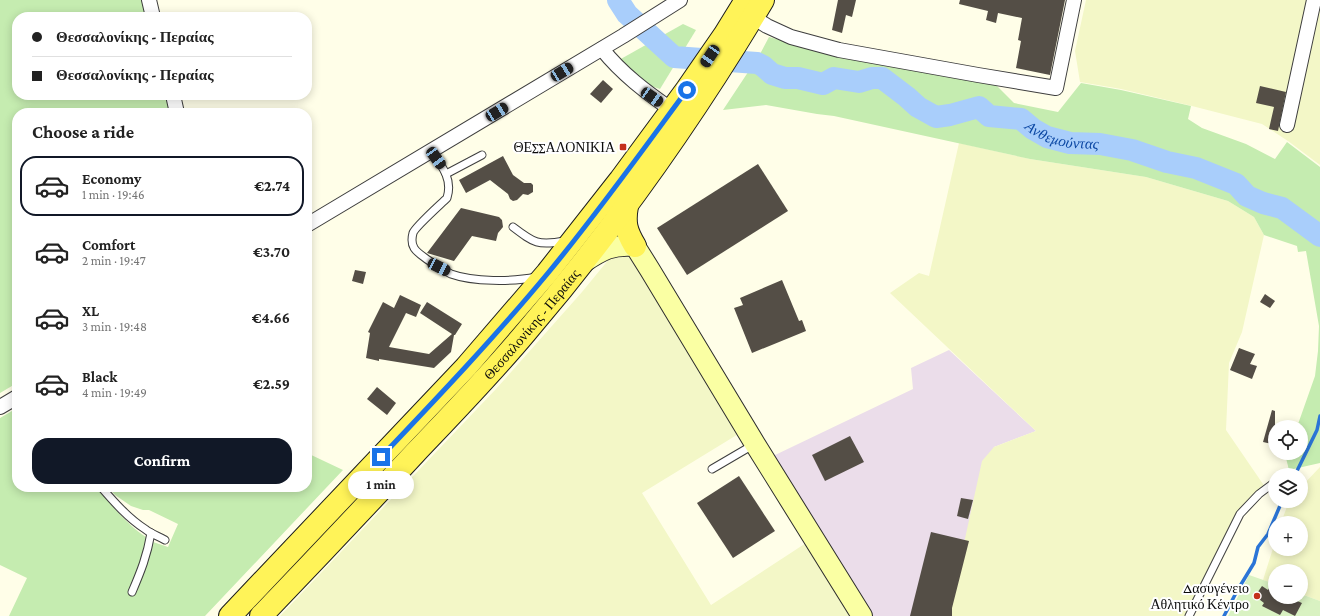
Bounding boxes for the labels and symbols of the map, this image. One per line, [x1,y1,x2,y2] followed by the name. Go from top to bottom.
[698,43,722,69] car
[549,61,575,83] car
[678,81,696,99] route start
[639,85,665,109] car
[484,101,510,123] car
[1021,117,1100,152] water label: Ανθεμούντας
[513,139,616,155] place label: ΘΕΣΣΑΛΟΝΙΚΙΑ
[618,142,628,152] marker: ΘΕΣΣΑΛΟΝΙΚΙΑ
[424,145,448,171] car
[426,256,452,278] car
[480,265,583,383] street label: Θεσσαλονίκης - Περαίας
[372,448,390,466] route end
[348,471,414,499] callout: 1 min
[1151,580,1249,612] place label: Δασυγένειο Αθλητικό Κέντρο
[1252,591,1262,601] marker: Δασυγένειο Αθλητικό Κέντρο

